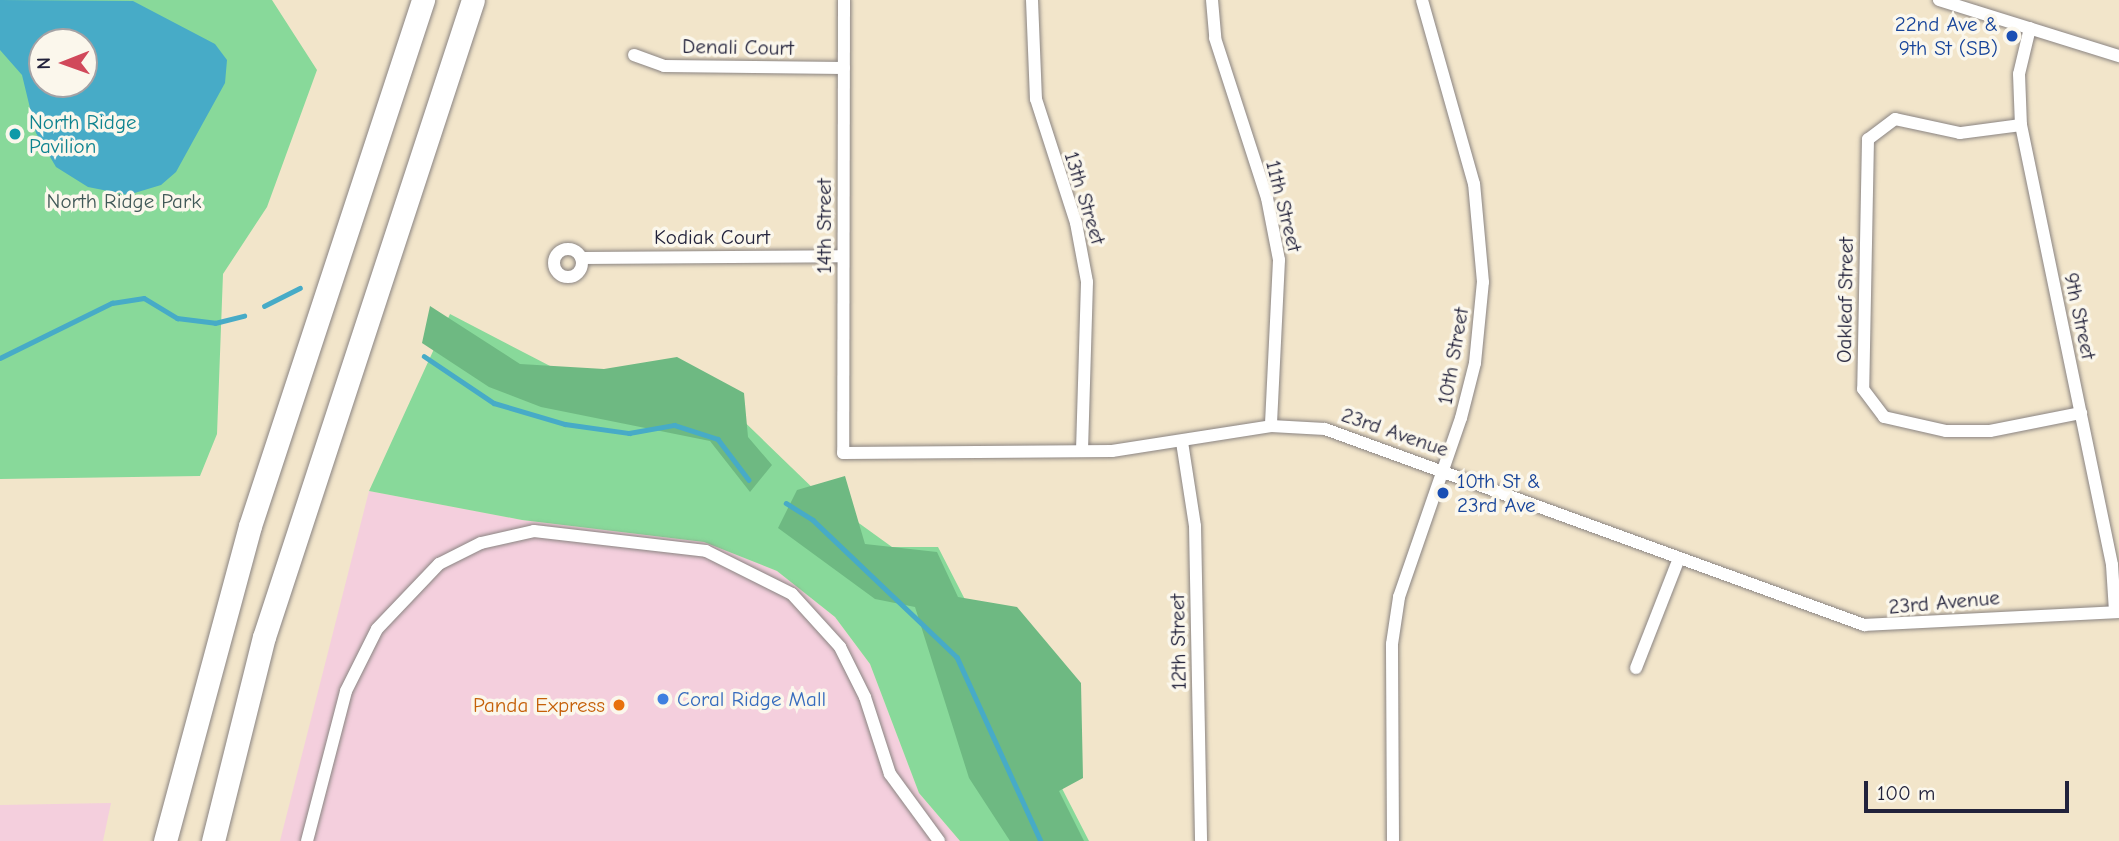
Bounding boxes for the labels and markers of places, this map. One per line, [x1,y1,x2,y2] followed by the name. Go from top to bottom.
[1895,11,1998,61] place label: 22nd Ave & 9th St (SB)
[2004,28,2020,44] marker: 22nd Ave & 9th St (SB)
[29,109,137,159] place label: North Ridge Pavilion
[7,126,23,142] marker: North Ridge Pavilion
[1457,468,1541,518] place label: 10th St & 23rd Ave
[1435,485,1451,501] marker: 10th St & 23rd Ave
[677,686,826,712] place label: Coral Ridge Mall
[655,691,671,707] marker: Coral Ridge Mall
[473,692,605,718] place label: Panda Express
[611,697,627,713] marker: Panda Express

